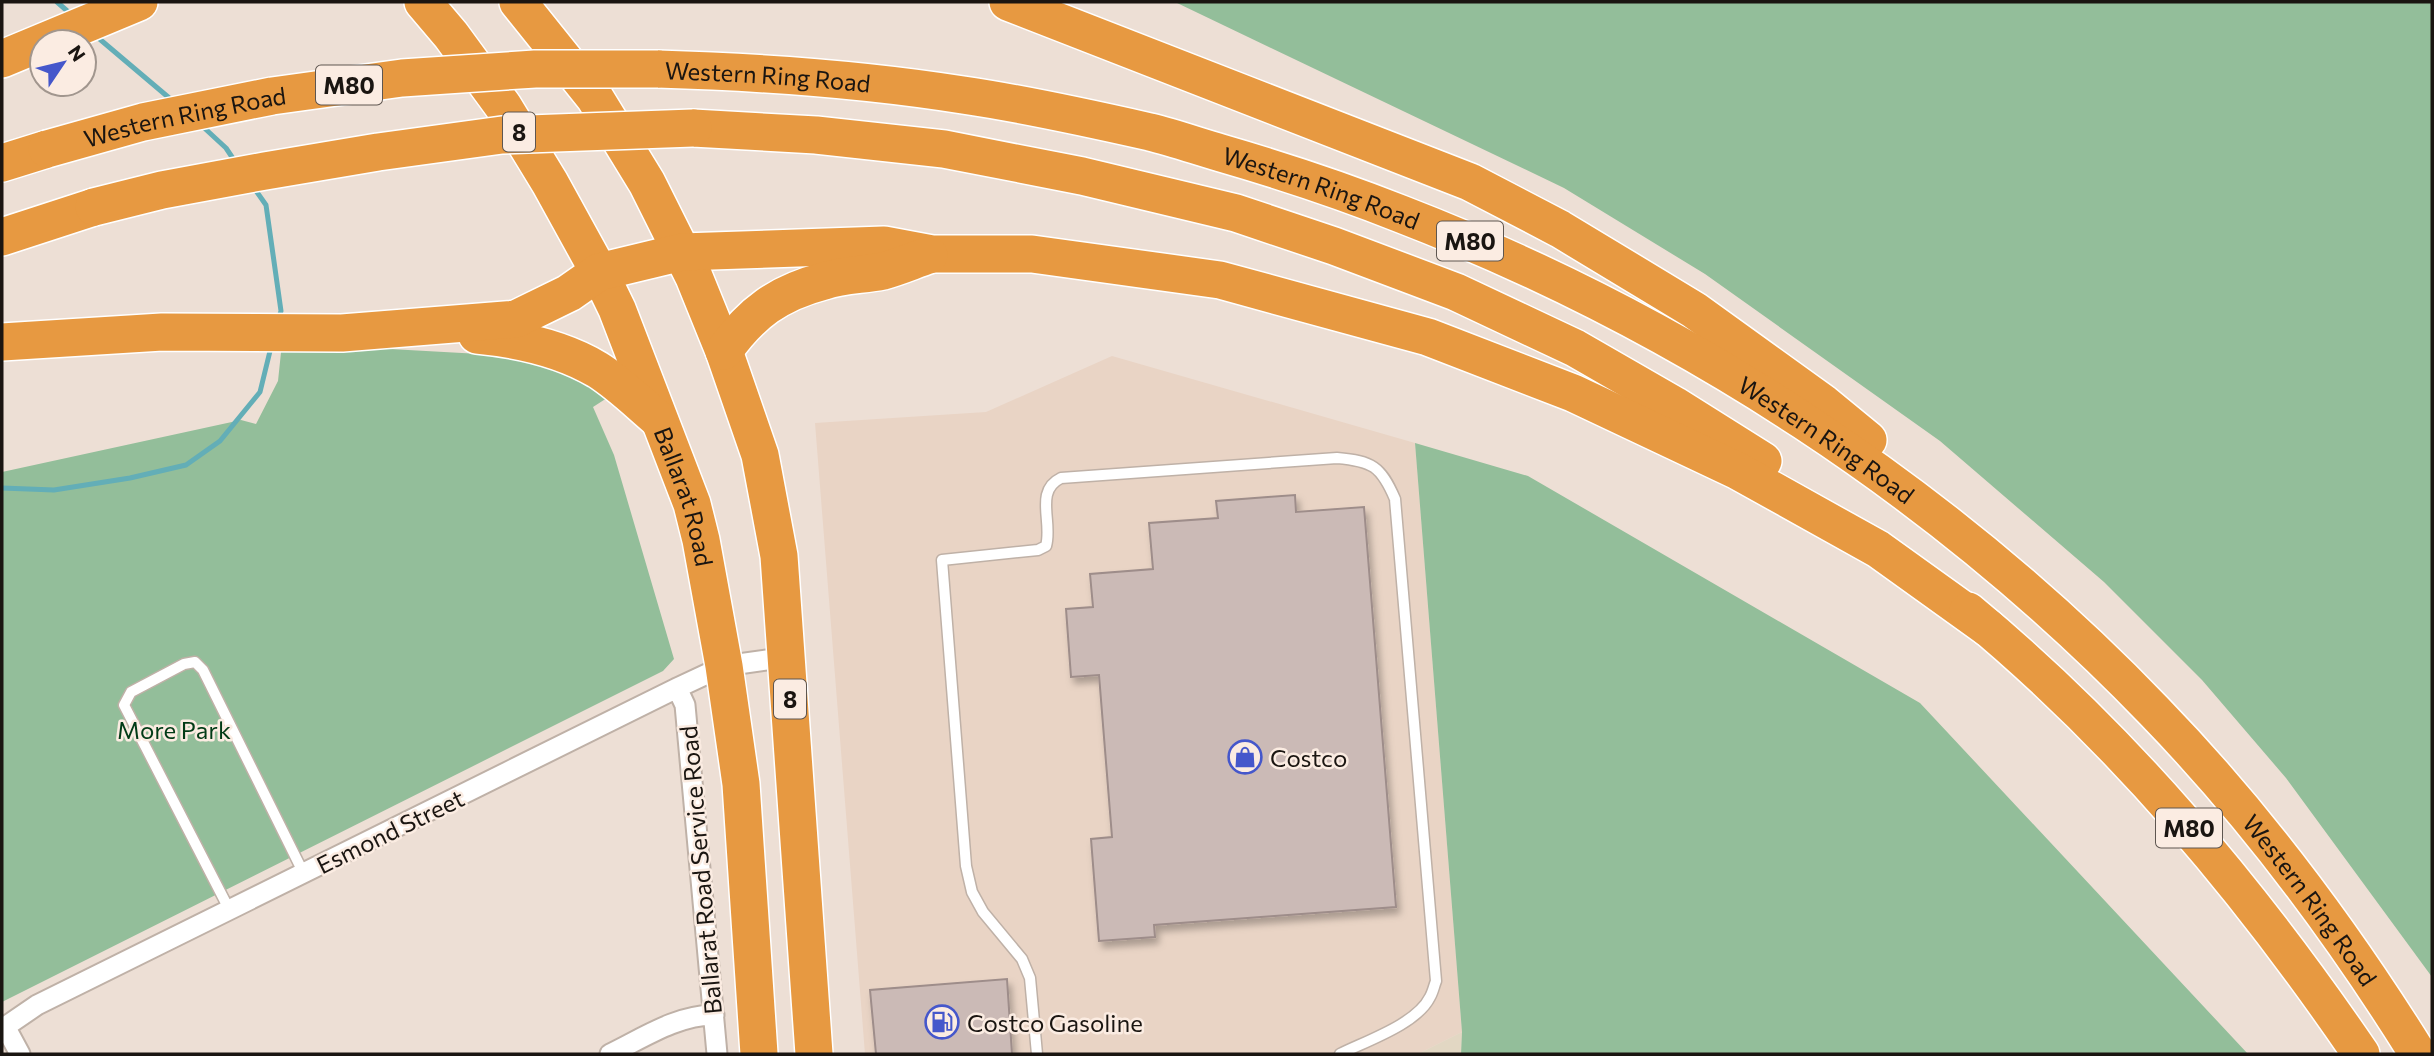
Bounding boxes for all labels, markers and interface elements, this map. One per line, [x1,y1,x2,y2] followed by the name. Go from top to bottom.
[28,28,98,98] north arrow
[64,41,91,65] text: N
[664,55,872,97] street label: Western Ring Road
[316,66,382,104] road number: M80
[80,80,288,152] street label: Western Ring Road
[503,113,535,152] road number: 8
[1220,140,1424,234] street label: Western Ring Road
[1437,222,1503,260] road number: M80
[1734,369,1921,509] street label: Western Ring Road
[649,422,720,569] street label: Ballarat Road
[774,680,806,719] road number: 8
[117,715,231,744] park label: More Park
[673,724,727,1016] street label: Ballarat Road Service Road
[1226,738,1264,776] shop icon: Costco
[1270,743,1347,772] place label: Costco
[312,783,469,879] street label: Esmond Street
[2156,808,2222,848] road number: M80
[2238,808,2384,991] street label: Western Ring Road
[923,1003,961,1041] fuel station icon: Costco Gasoline
[967,1008,1143,1037] place label: Costco Gasoline

